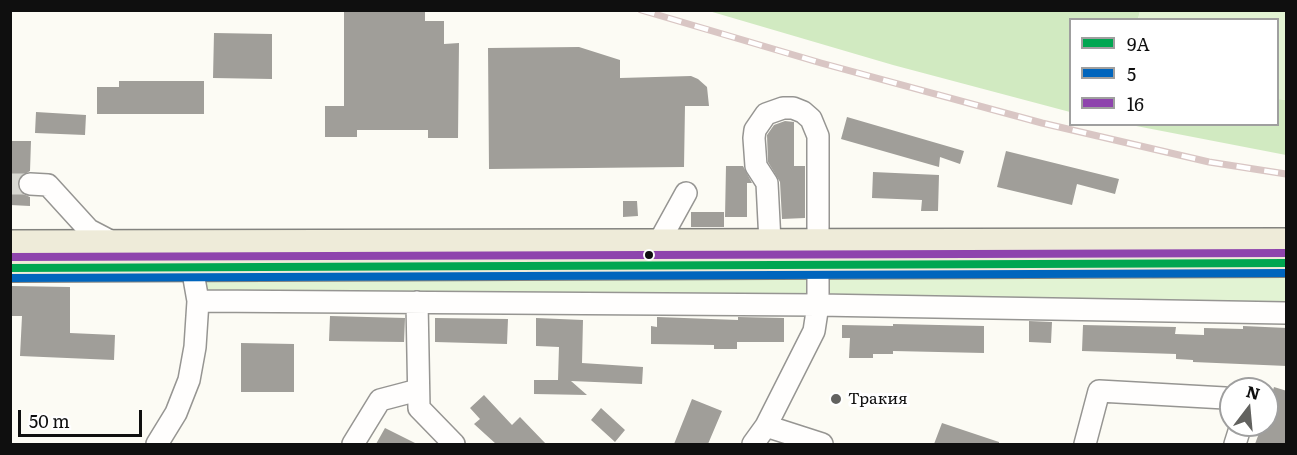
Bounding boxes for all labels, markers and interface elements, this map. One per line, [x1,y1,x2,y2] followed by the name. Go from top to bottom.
[1069,18,1279,126] legend
[1127,30,1150,57] text: 9А
[1127,60,1136,87] text: 5
[1127,90,1144,117] text: 16
[643,249,655,261] unlabelled marker
[1219,377,1279,437] north arrow
[1244,378,1263,405] text: N
[848,389,908,409] place label: Тракия
[829,392,843,406] marker: Тракия
[21,398,146,436] scale bar
[29,407,70,434] text: 50 m

